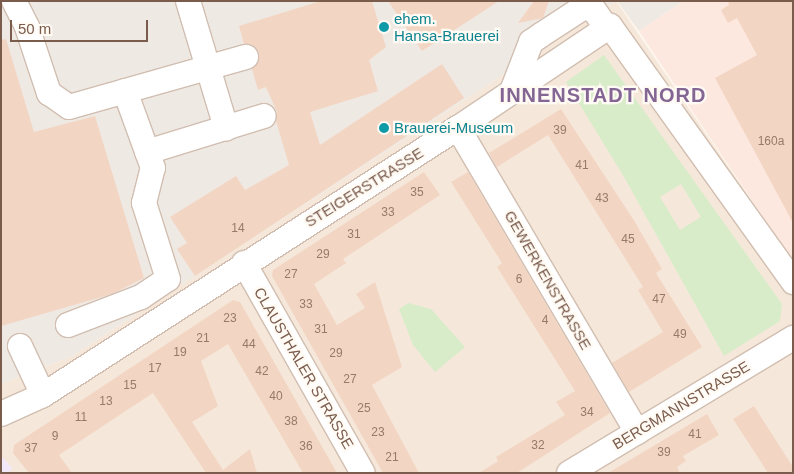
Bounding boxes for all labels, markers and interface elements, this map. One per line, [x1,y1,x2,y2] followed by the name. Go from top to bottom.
[394,9,499,44] place label: ehem. Hansa-Brauerei
[12,10,150,42] scale bar
[18,20,51,37] text: 50 m
[378,21,390,33] marker: ehem. Hansa-Brauerei
[498,83,708,107] district label: INNENSTADT NORD
[394,119,513,137] place label: Brauerei-Museum
[378,122,390,134] marker: Brauerei-Museum
[553,124,567,138] house number: 39
[758,135,784,149] house number: 160a
[302,143,426,231] street label: STEIGERSTRASSE
[575,159,589,173] house number: 41
[410,186,424,200] house number: 35
[595,192,609,206] house number: 43
[381,206,395,220] house number: 33
[501,207,595,353] street label: GEWERKENSTRASSE
[231,222,245,236] house number: 14
[347,228,361,242] house number: 31
[621,233,635,247] house number: 45
[316,248,330,262] house number: 29
[284,268,298,282] house number: 27
[516,273,522,287] house number: 6
[250,284,358,452] street label: CLAUSTHALER STRASSE
[652,293,666,307] house number: 47
[299,298,313,312] house number: 33
[223,312,237,326] house number: 23
[542,314,548,328] house number: 4
[314,323,328,337] house number: 31
[673,328,687,342] house number: 49
[196,332,210,346] house number: 21
[242,338,256,352] house number: 44
[173,346,187,360] house number: 19
[329,347,343,361] house number: 29
[609,357,753,453] street label: BERGMANNSTRASSE
[148,362,162,376] house number: 17
[255,365,269,379] house number: 42
[343,373,357,387] house number: 27
[123,379,137,393] house number: 15
[269,390,283,404] house number: 40
[99,395,113,409] house number: 13
[357,402,371,416] house number: 25
[580,406,594,420] house number: 34
[75,411,87,425] house number: 11
[284,415,298,429] house number: 38
[371,426,385,440] house number: 23
[688,428,702,442] house number: 41
[52,430,58,444] house number: 9
[531,439,545,453] house number: 32
[299,440,313,454] house number: 36
[24,442,38,456] house number: 37
[657,446,671,460] house number: 39
[385,451,399,465] house number: 21

